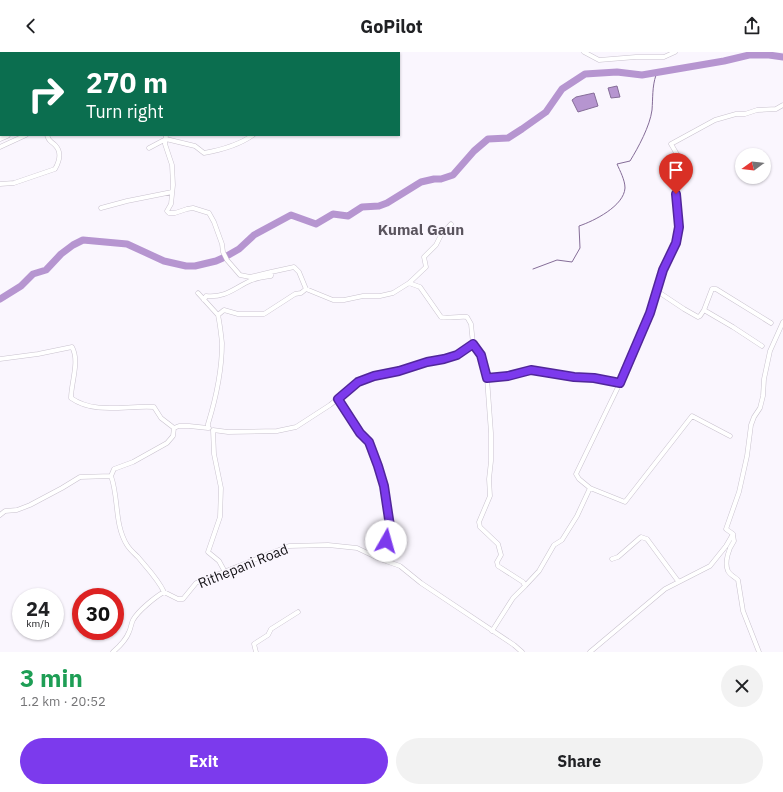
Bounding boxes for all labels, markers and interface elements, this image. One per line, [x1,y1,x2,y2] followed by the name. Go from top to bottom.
[20,15,42,37] icon: back
[360,15,423,38] text: GoPilot
[741,15,763,37] icon: share
[86,64,168,101] text: 270 m
[20,68,72,120] icon: right
[86,100,164,123] text: Turn right
[735,148,771,184] north arrow
[735,148,771,184] map controls
[659,153,693,194] pin
[665,159,687,181] icon: arrive
[378,220,464,239] district label: Kumal Gaun
[365,520,407,562] position arrow
[195,540,291,592] street label: Rithepani Road
[72,588,124,640] speed limit sign: 30
[26,595,50,622] text: 24
[26,617,50,630] text: km/h
[20,662,83,694] text: 3 min
[721,665,763,707] button: close
[20,693,106,710] text: 1.2 km · 20:52
[20,738,388,784] button: Exit
[396,738,763,784] button: Share

